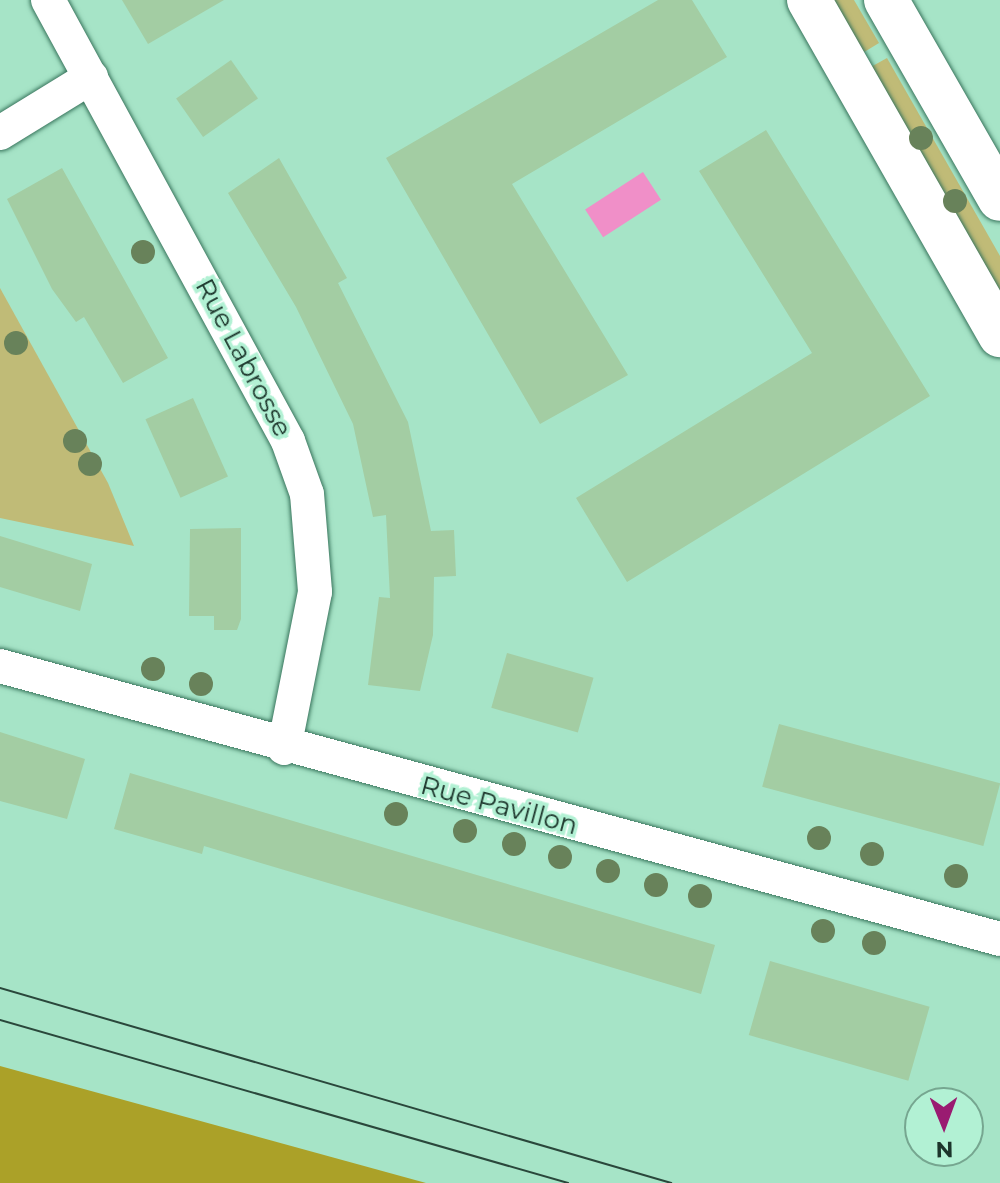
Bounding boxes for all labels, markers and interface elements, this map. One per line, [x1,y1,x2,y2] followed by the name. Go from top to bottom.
[188,274,298,442] street label: Rue Labrosse
[417,770,581,842] street label: Rue Pavillon
[904,1087,984,1167] north arrow
[935,1136,954,1163] text: N

